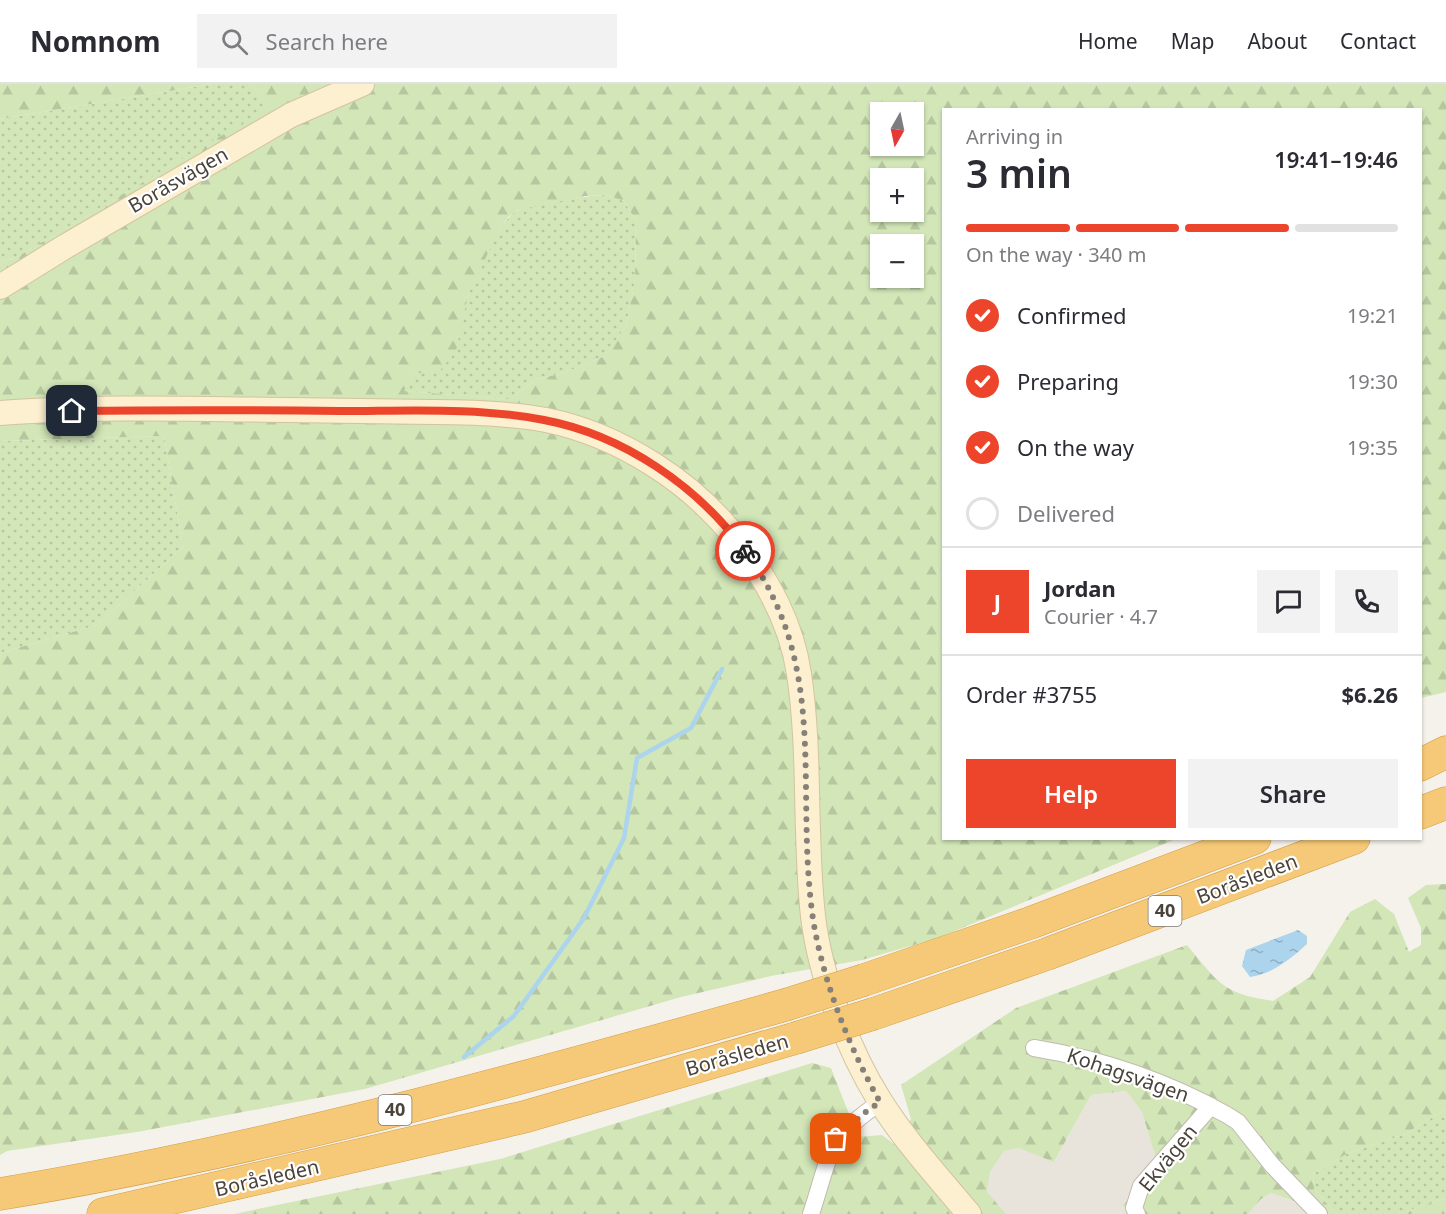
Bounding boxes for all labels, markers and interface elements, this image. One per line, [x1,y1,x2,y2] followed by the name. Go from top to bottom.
[197,14,617,68] search box
[30,22,161,60] text: Nomnom
[218,25,251,58] icon: search
[266,26,388,56] text: Search here
[1078,27,1138,55] text: Home
[1171,27,1214,55] text: Map
[1247,27,1307,55] text: About
[1340,27,1416,55] text: Contact
[870,102,924,156] north arrow
[870,102,924,288] map controls
[966,123,1063,150] text: Arriving in
[123,140,233,219] street label: Boråsvägen
[1274,144,1398,174] text: 19:41–19:46
[966,146,1072,199] text: 3 min
[870,168,924,222] button: +
[870,234,924,288] button: −
[966,241,1146,268] text: On the way · 340 m
[966,299,999,332] icon: check
[1017,300,1127,330] text: Confirmed
[1347,302,1398,329] text: 19:21
[966,365,999,398] icon: check
[1017,366,1119,396] text: Preparing
[1347,368,1398,395] text: 19:30
[46,385,97,436] pin
[55,394,88,427] icon: home
[966,431,999,464] icon: check
[1017,432,1134,462] text: On the way
[1347,434,1398,461] text: 19:35
[1017,498,1115,528] text: Delivered
[715,521,775,581] courier
[729,535,762,568] icon: bike
[1257,570,1320,633] button: chat
[1335,570,1398,633] button: phone
[1044,573,1116,603] text: Jordan
[994,586,1001,616] text: J
[1044,603,1158,630] text: Courier · 4.7
[966,679,1097,709] text: Order #3755
[1341,679,1398,709] text: $6.26
[966,759,1176,828] button: Help
[1188,759,1398,828] button: Share
[1192,847,1301,910] street label: Boråsleden
[1148,896,1182,926] road number: 40
[682,1027,792,1082] street label: Boråsleden
[1064,1041,1193,1108] street label: Kohagsvägen
[378,1095,412,1125] road number: 40
[810,1113,861,1164] pin
[1132,1118,1203,1197] street label: Ekvägen
[819,1122,852,1155] icon: bag
[212,1152,322,1203] street label: Boråsleden

